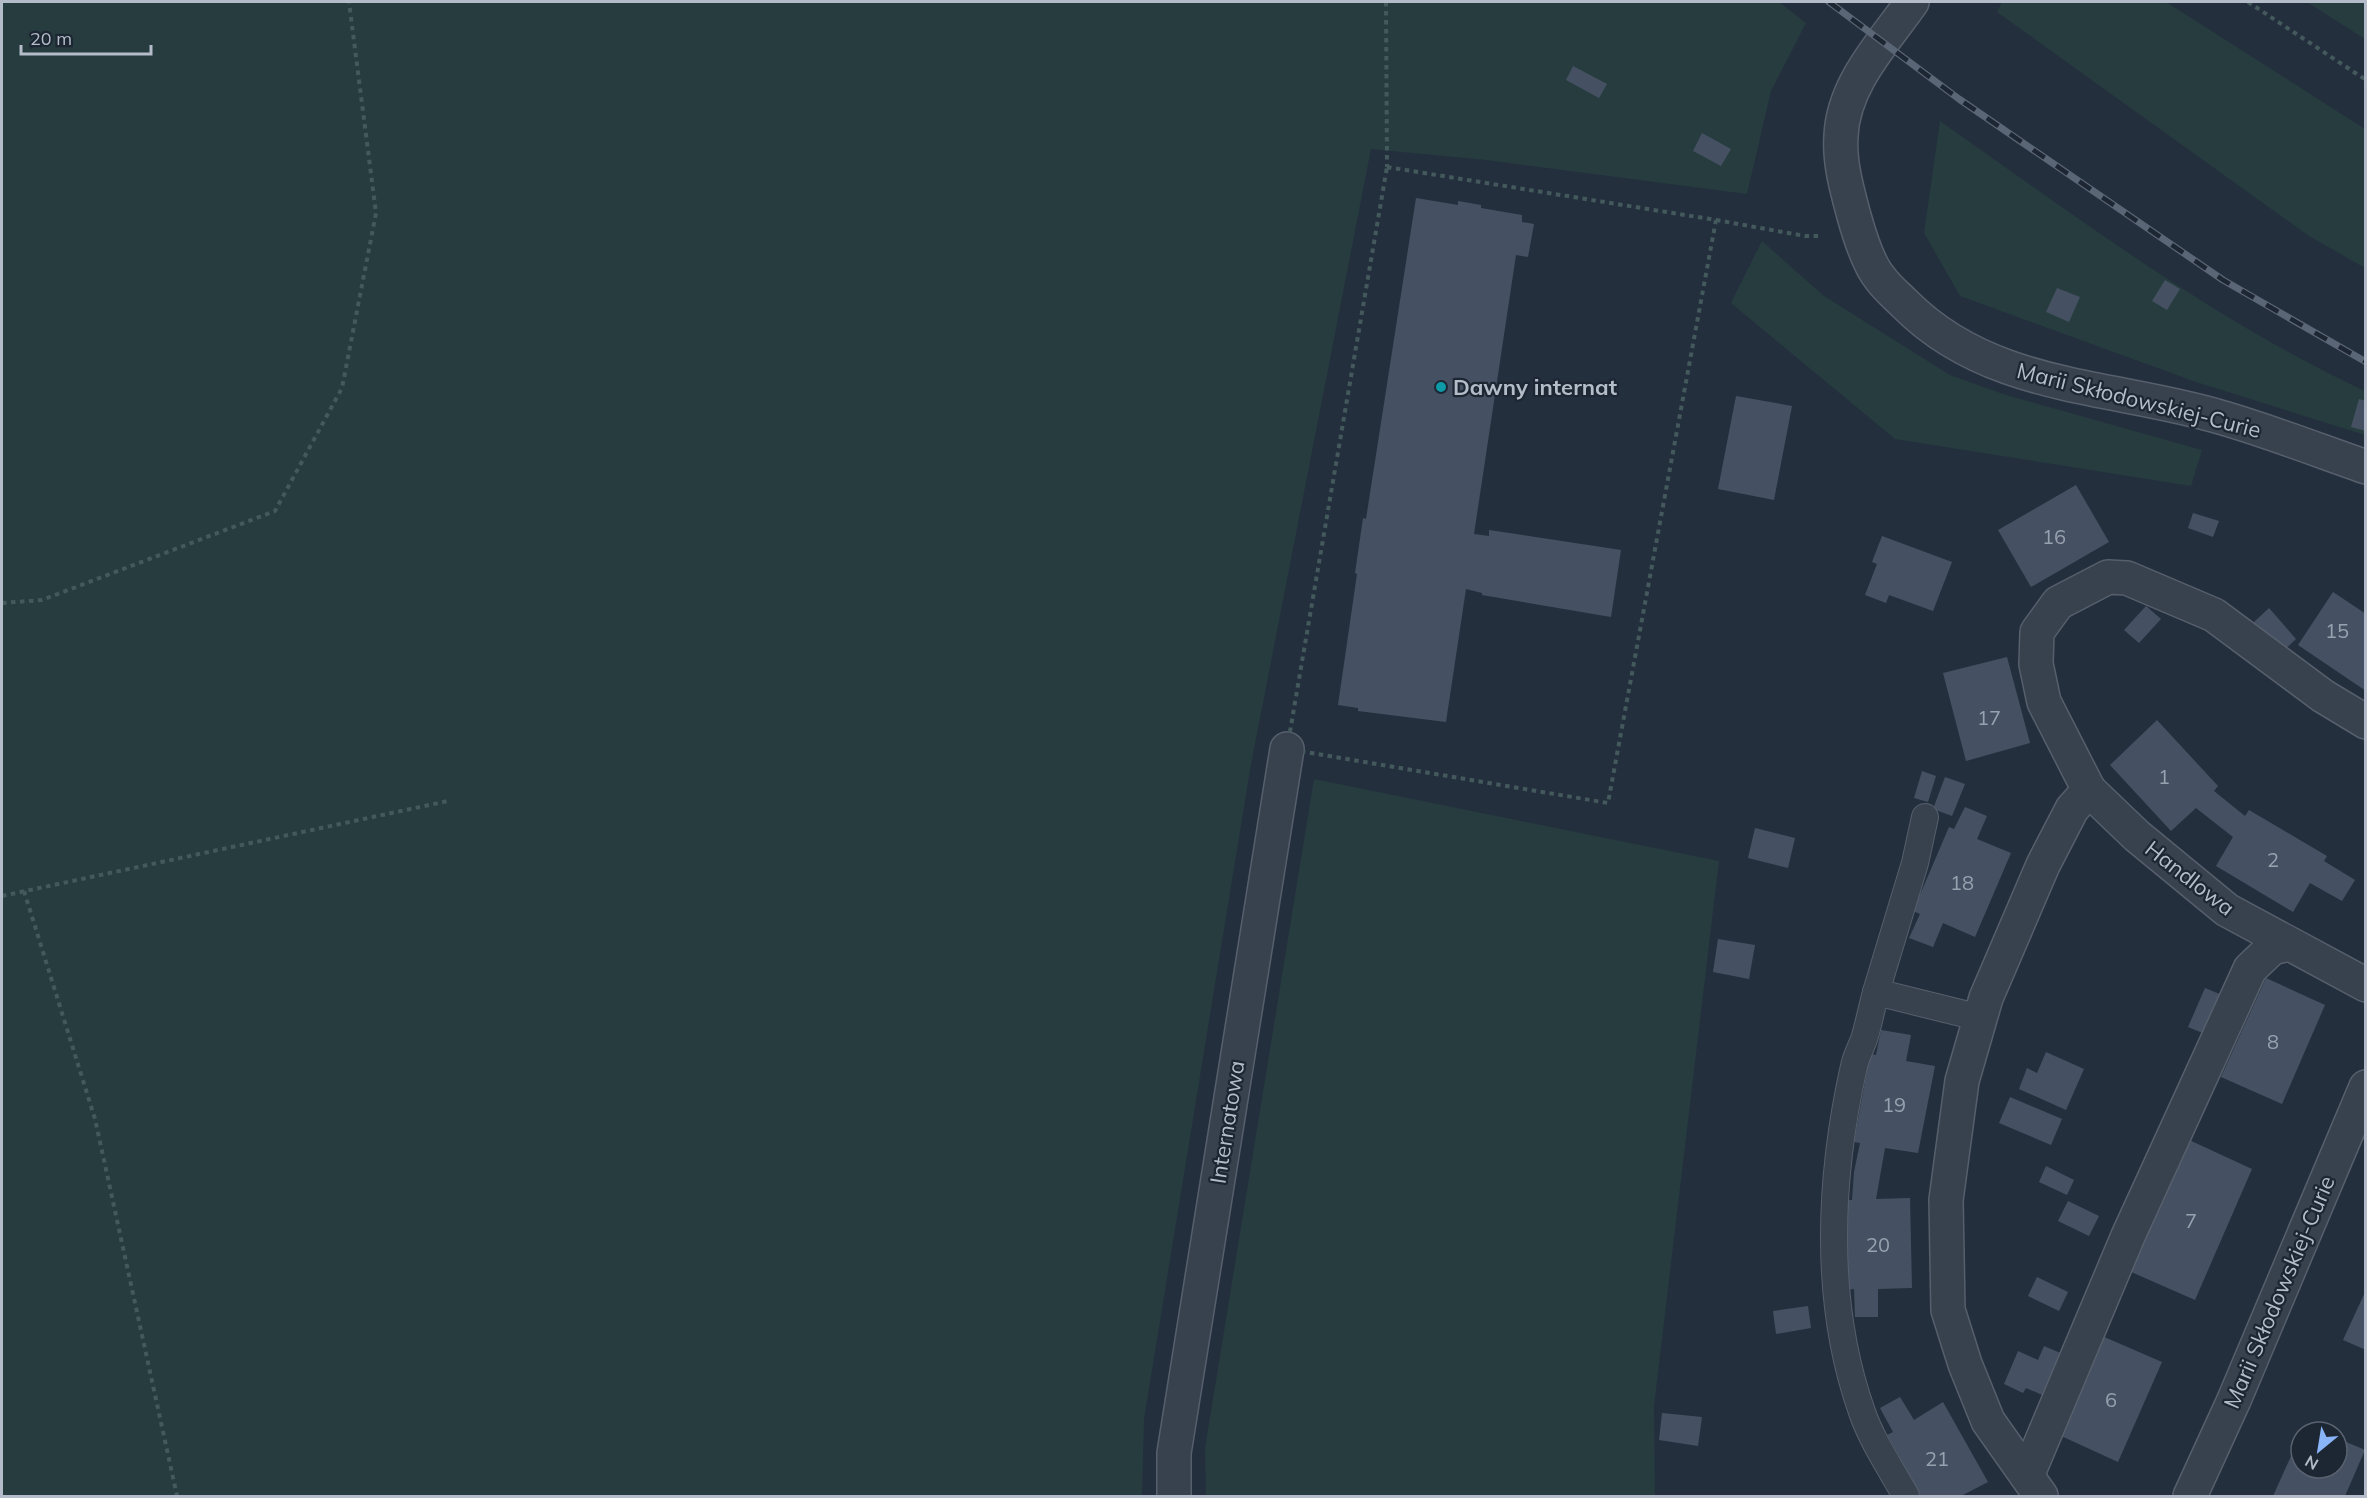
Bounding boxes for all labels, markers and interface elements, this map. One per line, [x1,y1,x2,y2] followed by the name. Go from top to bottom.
[21,18,152,56] scale bar
[30,27,72,50] text: 20 m
[2014,356,2264,444] street label: Marii Skłodowskiej-Curie
[1453,373,1617,401] place label: Dawny internat
[1434,380,1448,394] marker: Dawny internat
[2042,524,2066,549] house number: 16
[2325,618,2349,643] house number: 15
[1977,705,2001,730] house number: 17
[2158,764,2170,789] house number: 1
[2140,834,2240,922] street label: Handlowa
[2267,847,2279,872] house number: 2
[1950,870,1974,895] house number: 18
[2267,1029,2279,1054] house number: 8
[1203,1058,1251,1186] street label: Internatowa
[1882,1092,1906,1117] house number: 19
[2217,1171,2341,1413] street label: Marii Skłodowskiej-Curie
[2185,1208,2197,1233] house number: 7
[1866,1232,1890,1257] house number: 20
[2105,1387,2117,1412] house number: 6
[2289,1420,2349,1480] north arrow
[1925,1446,1949,1471] house number: 21
[2301,1451,2322,1475] text: N

